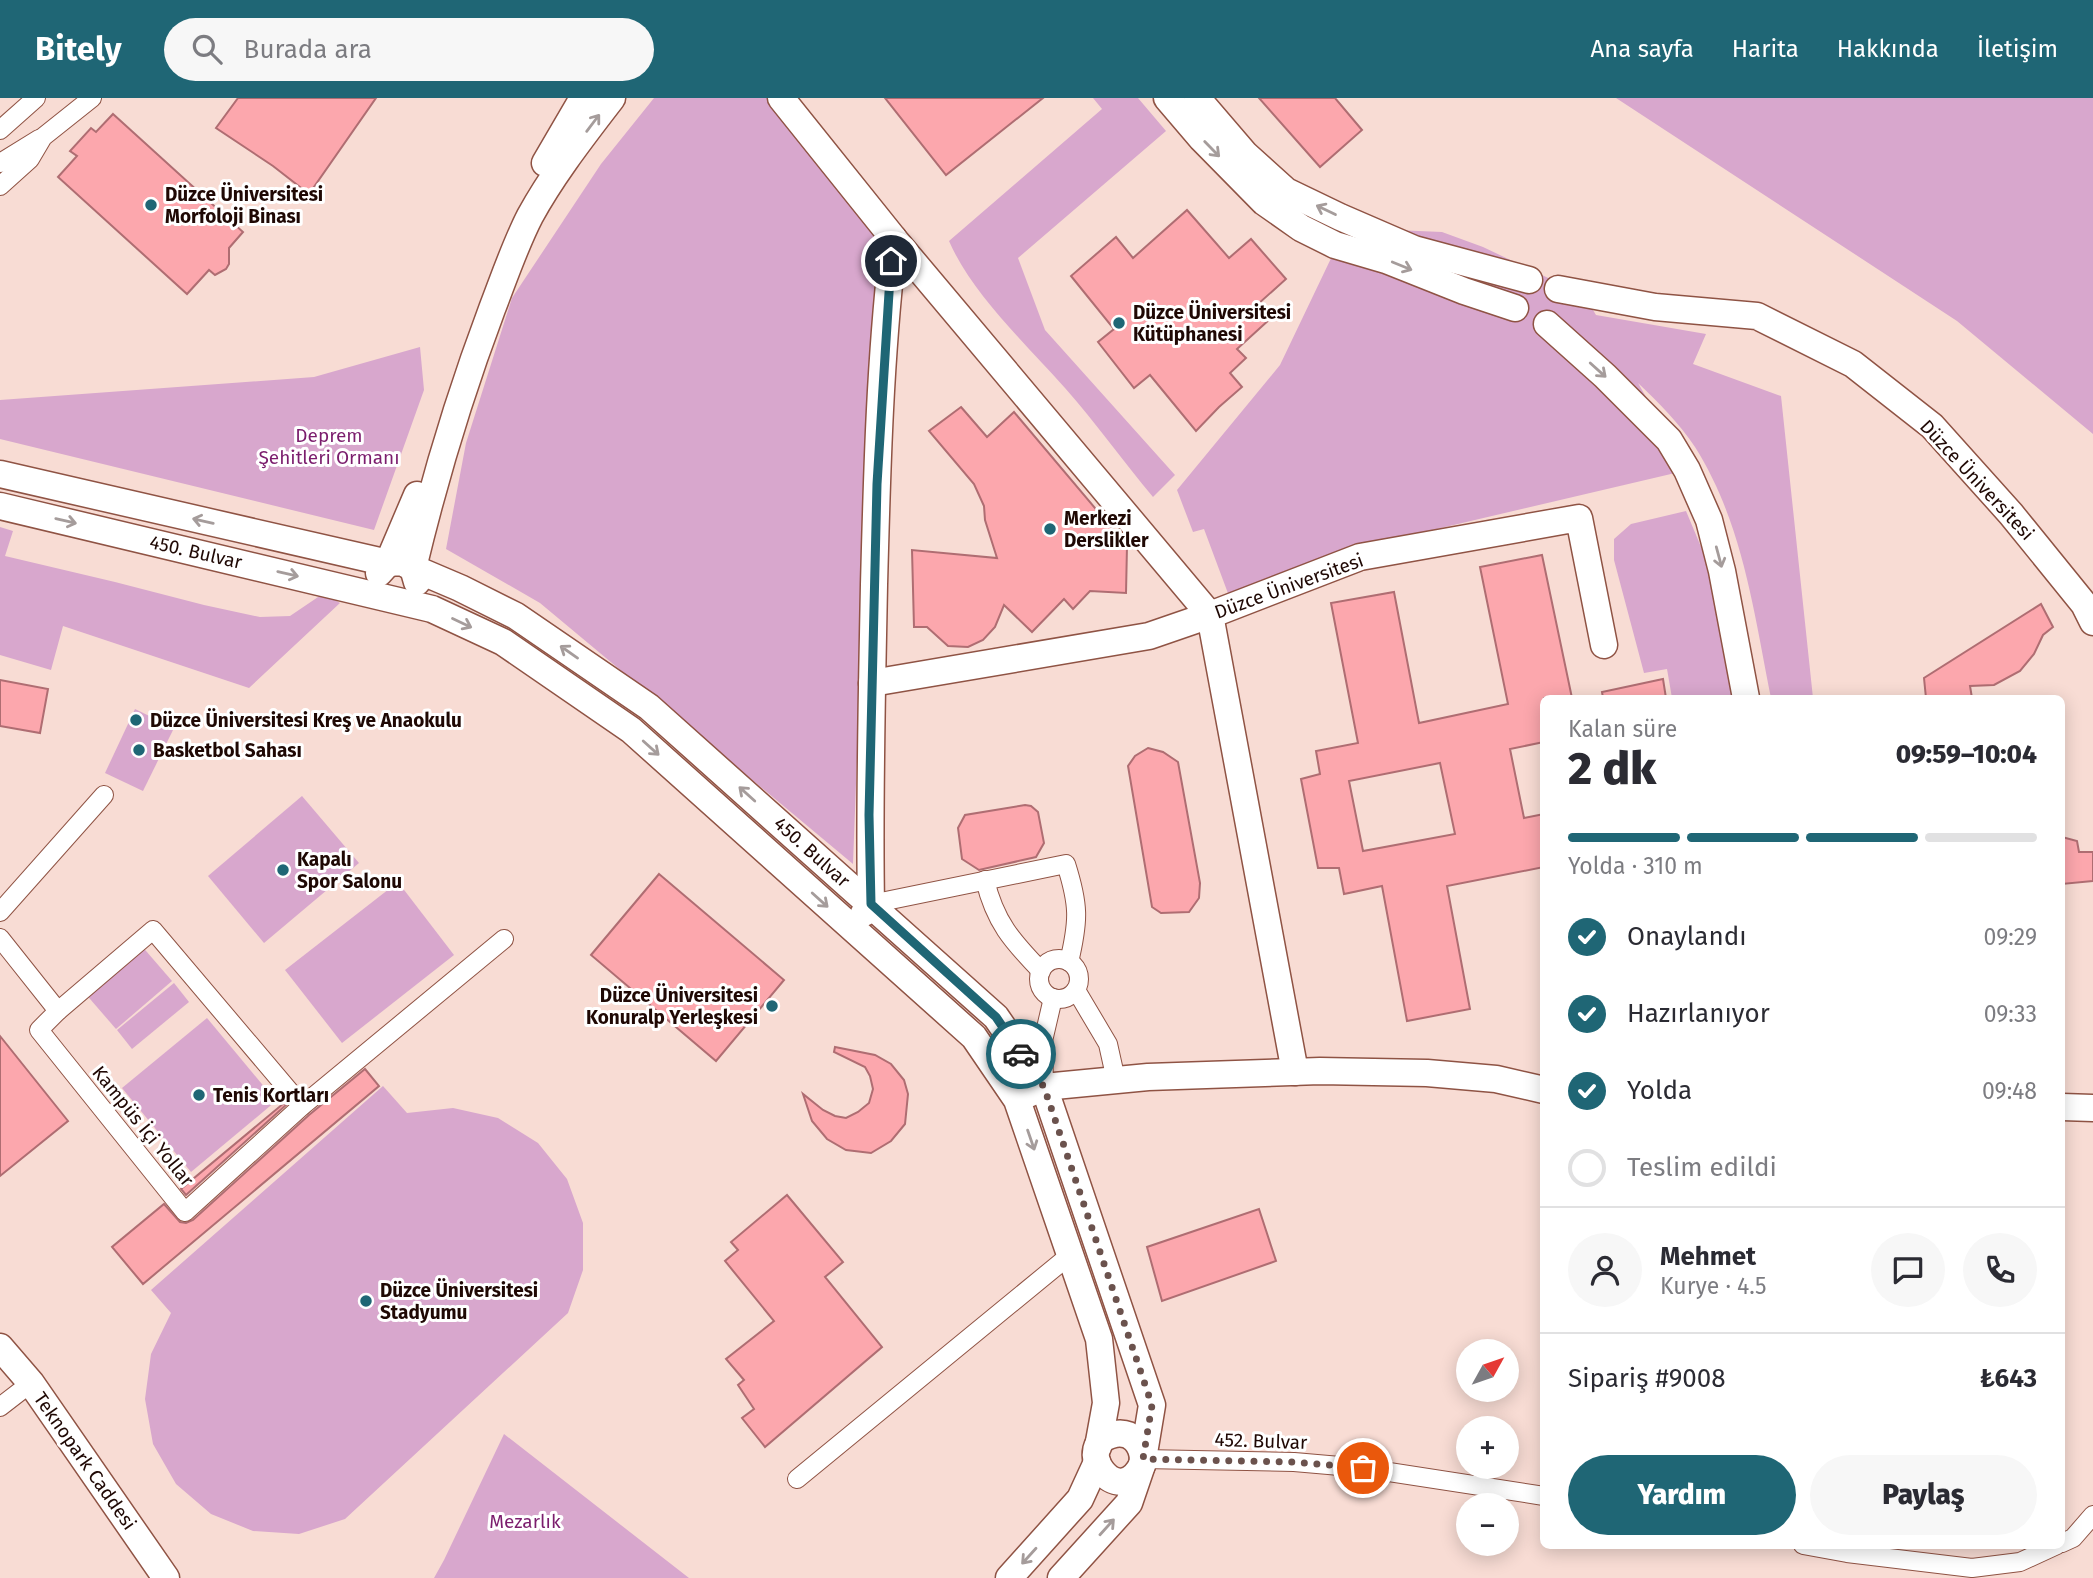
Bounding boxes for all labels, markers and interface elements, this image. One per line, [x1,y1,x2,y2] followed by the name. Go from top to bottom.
[164,18,654,81] search box
[35,29,122,69] text: Bitely
[188,30,226,68] icon: search
[244,34,372,65] text: Burada ara
[1590,35,1694,63] text: Ana sayfa
[1732,35,1799,63] text: Harita
[1837,35,1939,63] text: Hakkında
[1977,35,2058,63] text: İletişim
[586,114,601,133] one-way arrow
[1203,140,1220,157] one-way arrow
[165,182,323,228] place label: Düzce Üniversitesi Morfoloji Binası
[143,197,159,213] marker: Düzce Üniversitesi Morfoloji Binası
[1316,203,1337,217] one-way arrow
[861,231,921,291] pin
[872,242,910,280] icon: home
[1390,261,1412,274] one-way arrow
[1133,300,1291,346] place label: Düzce Üniversitesi Kütüphanesi
[1111,315,1127,331] marker: Düzce Üniversitesi Kütüphanesi
[1589,362,1607,378] one-way arrow
[1915,415,2039,545] street label: Düzce Üniversitesi
[258,424,400,469] park label: Deprem Şehitleri Ormanı
[1064,507,1149,552] place label: Merkezi Derslikler
[192,513,214,526] one-way arrow
[54,515,77,529] one-way arrow
[1042,521,1058,537] marker: Merkezi Derslikler
[147,530,245,574] street label: 450. Bulvar
[1713,545,1726,568] one-way arrow
[1211,548,1367,624] street label: Düzce Üniversitesi
[276,568,299,582] one-way arrow
[450,617,472,630] one-way arrow
[560,645,579,660] one-way arrow
[150,708,462,732] place label: Düzce Üniversitesi Kreş ve Anaokulu
[128,712,144,728] marker: Düzce Üniversitesi Kreş ve Anaokulu
[1568,715,1677,743] text: Kalan süre
[153,739,302,762] place label: Basketbol Sahası
[1896,739,2037,770] text: 09:59–10:04
[641,740,659,756] one-way arrow
[1568,741,1656,796] text: 2 dk
[131,742,147,758] marker: Basketbol Sahası
[738,786,756,802] one-way arrow
[769,812,855,893] street label: 450. Bulvar
[297,848,402,893] place label: Kapalı Spor Salonu
[1568,852,1703,880] text: Yolda · 310 m
[275,862,291,878] marker: Kapalı Spor Salonu
[811,891,829,907] one-way arrow
[1568,918,1606,956] icon: check
[1627,921,1747,952] text: Onaylandı
[1984,923,2037,951] text: 09:29
[586,983,758,1029] place label: Düzce Üniversitesi Konuralp Yerleşkesi
[1568,995,1606,1033] icon: check
[764,998,780,1014] marker: Düzce Üniversitesi Konuralp Yerleşkesi
[1627,998,1770,1029] text: Hazırlanıyor
[1984,1000,2037,1028] text: 09:33
[986,1019,1056,1089] courier
[1002,1035,1040,1073] icon: car
[87,1061,199,1191] street label: Kampüs İçi Yollar
[1568,1072,1606,1110] icon: check
[1627,1075,1692,1106] text: Yolda
[1982,1077,2037,1105] text: 09:48
[213,1084,329,1107] place label: Tenis Kortları
[191,1087,207,1103] marker: Tenis Kortları
[1026,1129,1038,1151] one-way arrow
[1627,1152,1777,1183] text: Teslim edildi
[1568,1233,1642,1307] button: person
[1871,1233,1945,1307] button: chat
[1963,1233,2037,1307] button: phone
[1660,1241,1756,1272] text: Mehmet
[1660,1272,1767,1300] text: Kurye · 4.5
[380,1278,538,1324] place label: Düzce Üniversitesi Stadyumu
[358,1293,374,1309] marker: Düzce Üniversitesi Stadyumu
[1456,1339,1519,1402] north arrow
[1456,1339,1519,1556] map controls
[1568,1363,1726,1394] text: Sipariş #9008
[1980,1363,2037,1394] text: ₺643
[29,1388,141,1534] street label: Teknopark Caddesi
[1456,1416,1519,1479] button: +
[1214,1428,1308,1454] street label: 452. Bulvar
[1333,1438,1393,1498] pin
[1344,1449,1382,1487] icon: bag
[1568,1455,1796,1535] button: Yardım
[1810,1455,2037,1535] button: Paylaş
[1456,1493,1519,1556] button: −
[489,1510,561,1533] park label: Mezarlık
[1099,1518,1115,1536] one-way arrow
[1021,1547,1037,1565] one-way arrow

